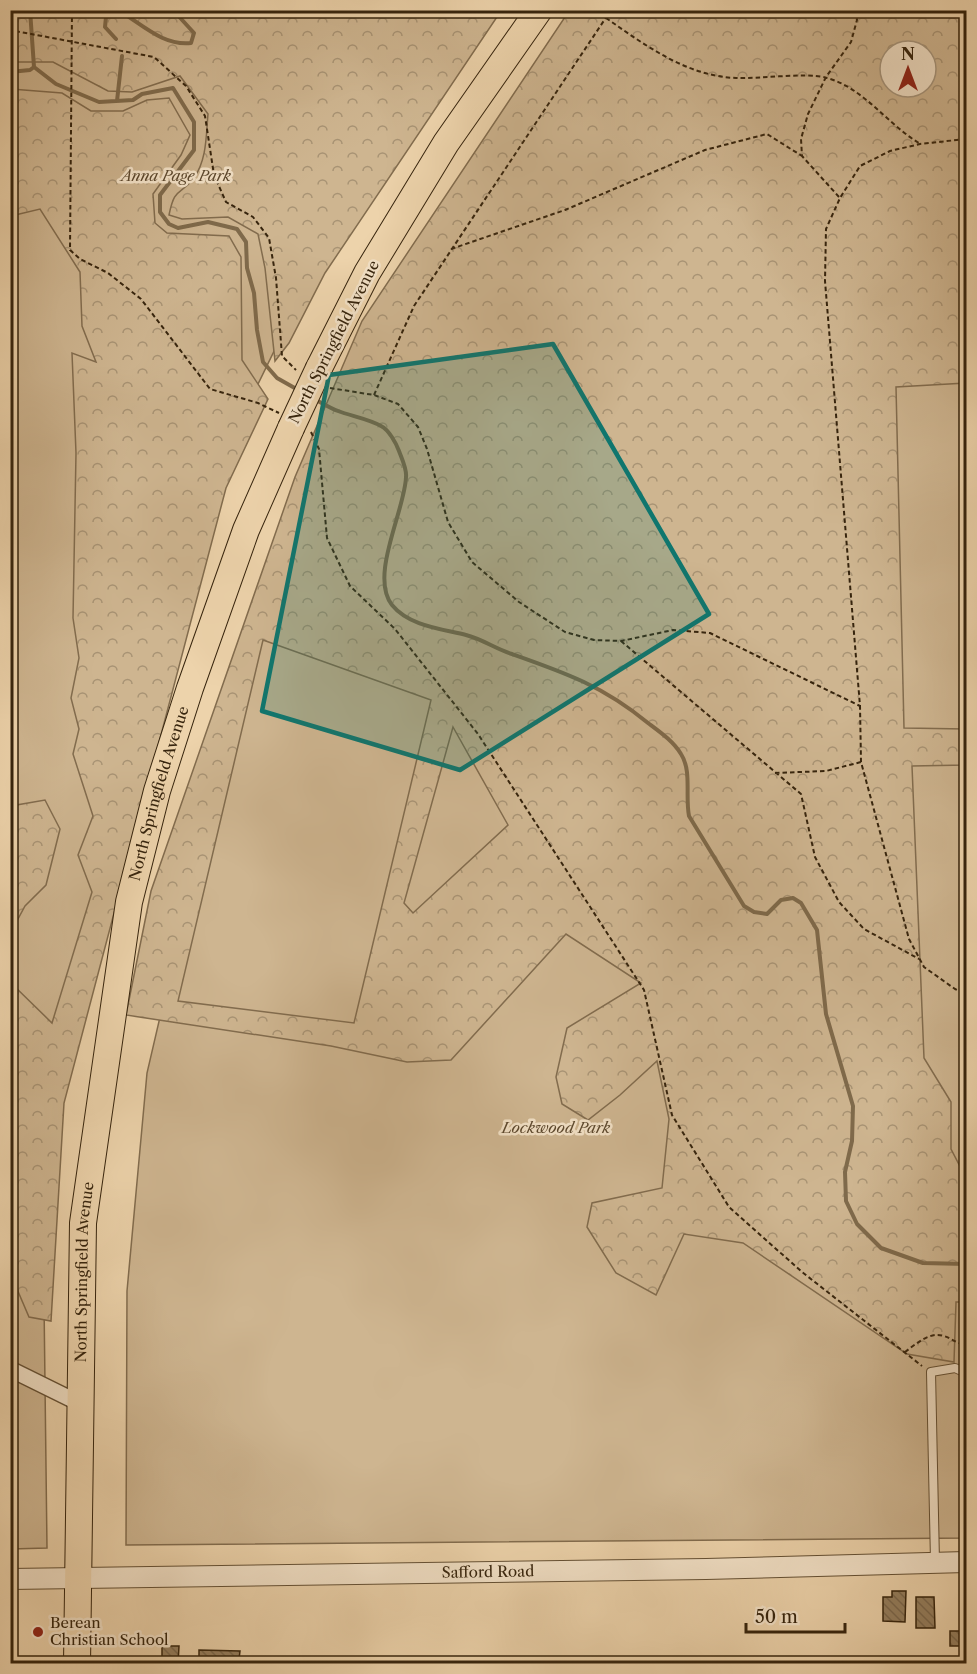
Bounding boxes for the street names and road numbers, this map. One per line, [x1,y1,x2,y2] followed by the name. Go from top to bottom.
[284,257,383,427] street label: North Springfield Avenue
[125,704,193,883] street label: North Springfield Avenue
[71,1181,98,1363] street label: North Springfield Avenue
[442,1561,534,1582] street label: Safford Road

